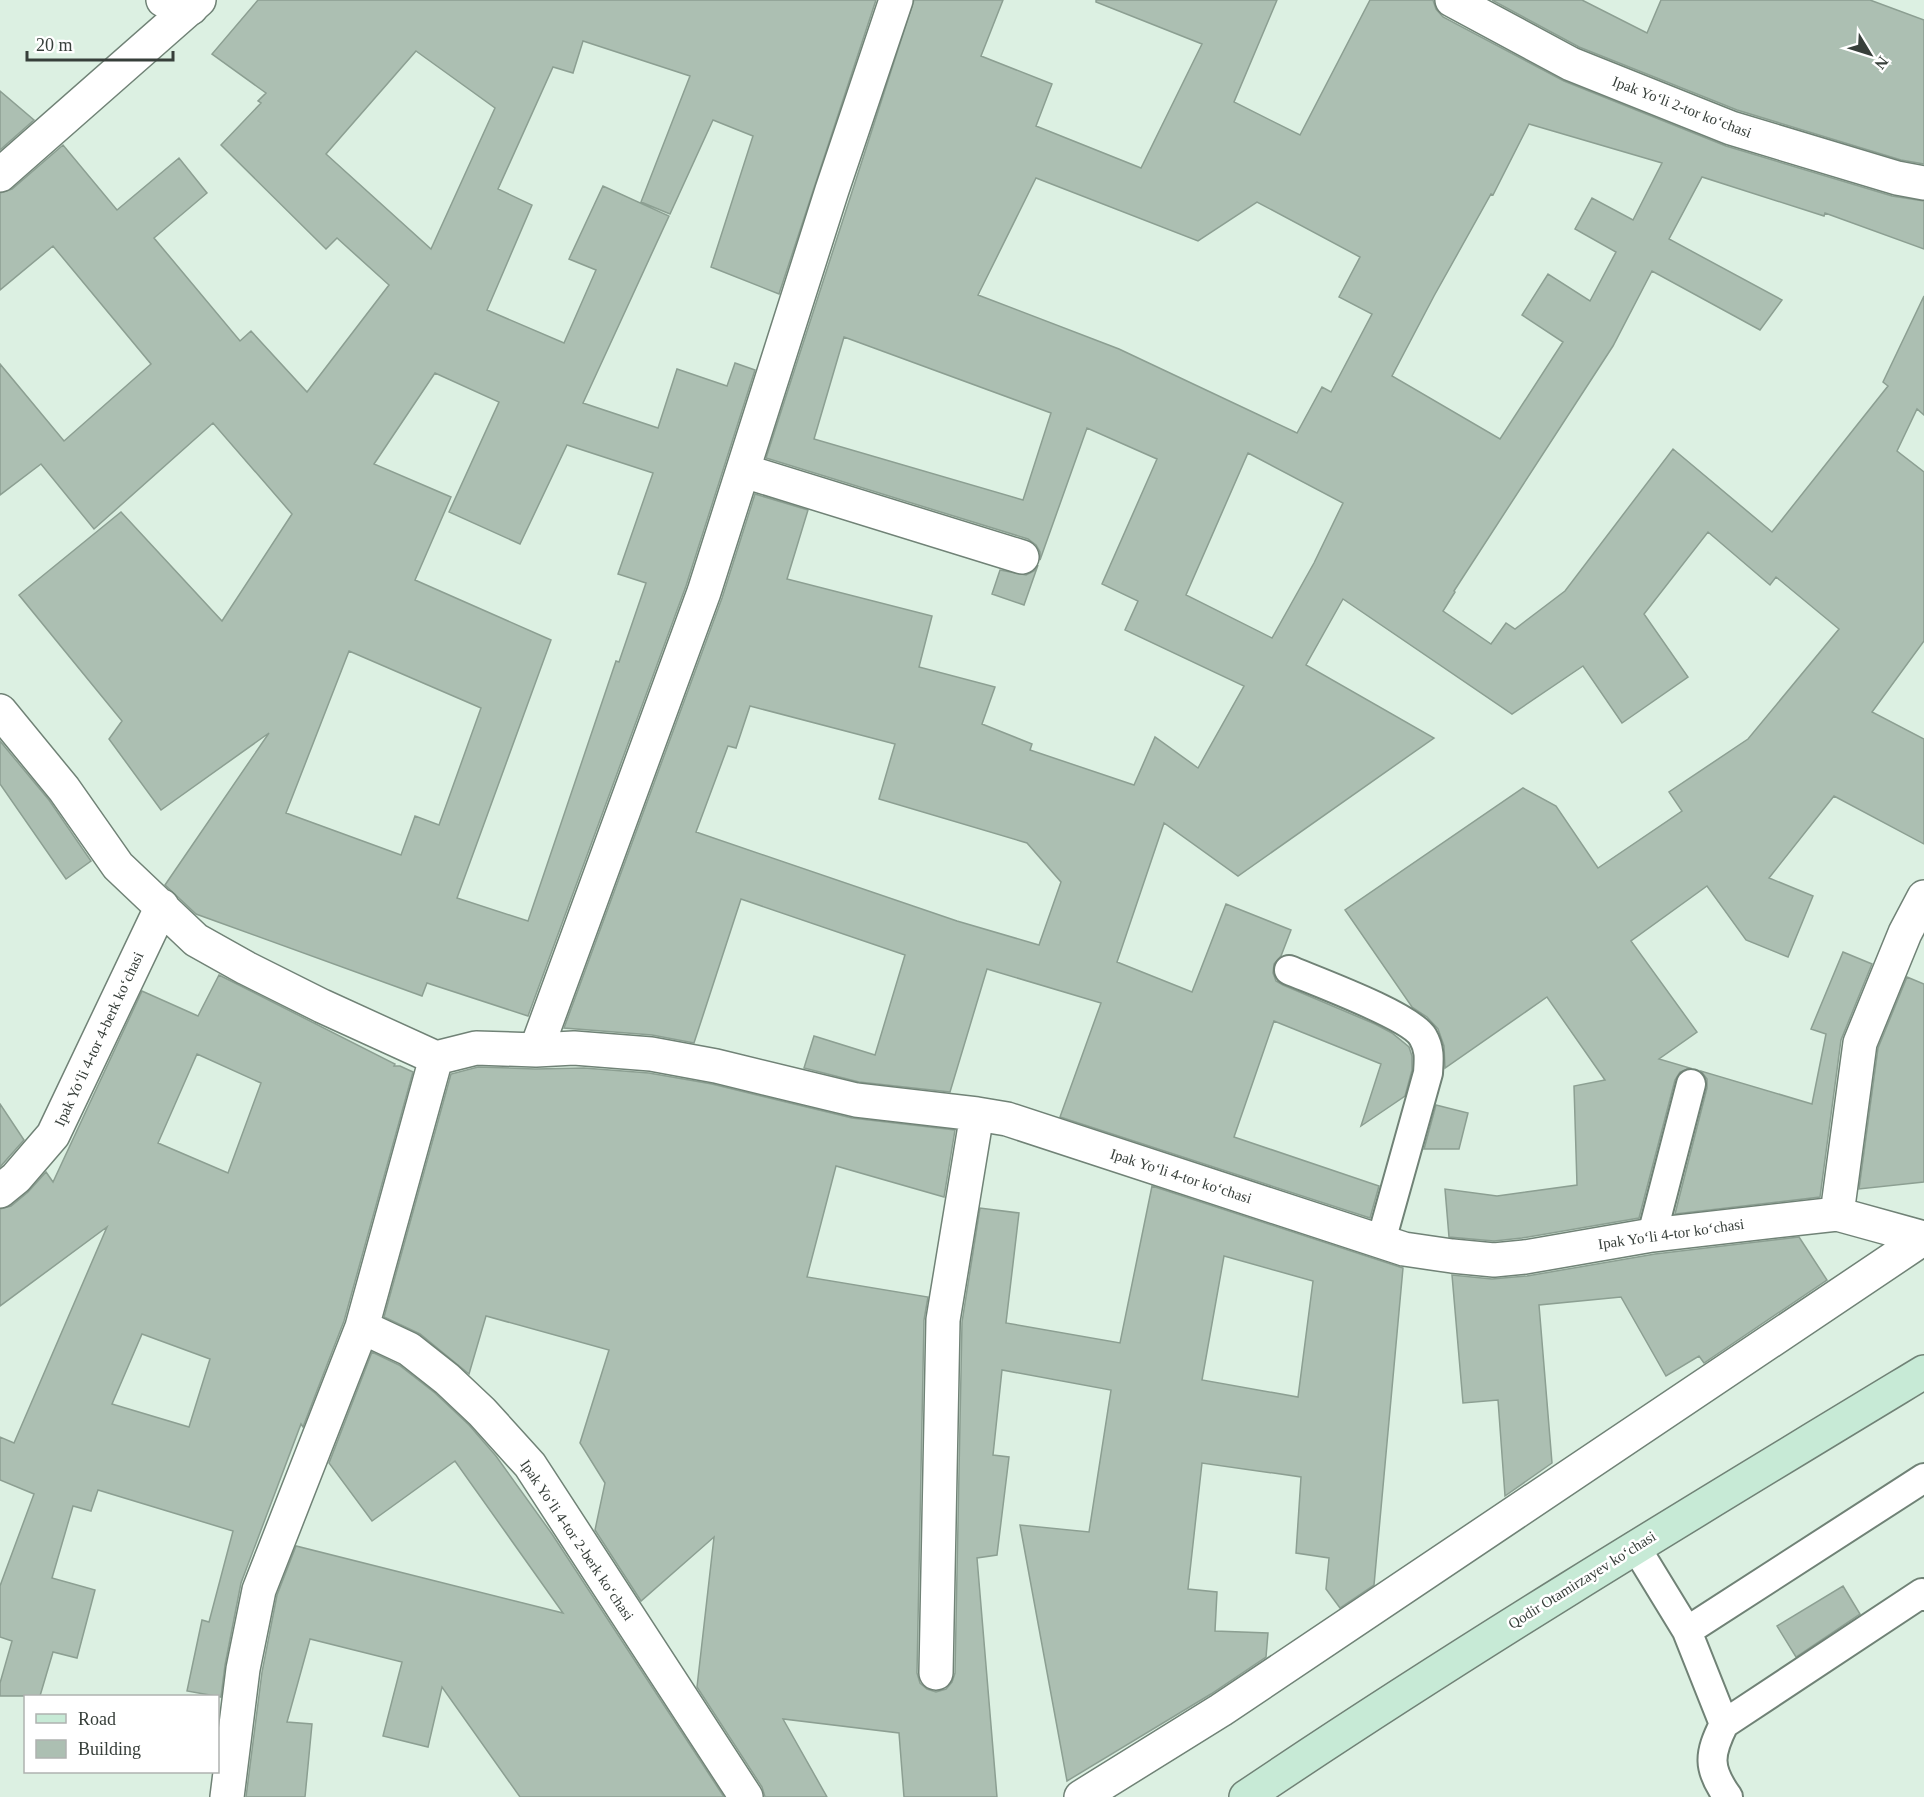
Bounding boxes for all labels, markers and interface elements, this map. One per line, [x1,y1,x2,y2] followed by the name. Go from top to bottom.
[27,24,172,62] scale bar
[1840,24,1900,84] north arrow
[36,35,73,55] text: 20 m
[1871,53,1892,73] text: N
[1610,73,1754,141] street label: Ipak Yoʻli 2-tor koʻchasi
[52,949,146,1129] street label: Ipak Yoʻli 4-tor 4-berk koʻchasi
[1108,1146,1254,1206] street label: Ipak Yoʻli 4-tor koʻchasi
[1597,1216,1745,1252] street label: Ipak Yoʻli 4-tor koʻchasi
[517,1457,637,1623] street label: Ipak Yoʻli 4-tor 2-berk koʻchasi
[1505,1528,1659,1632] street label: Qodir Otamirzayev koʻchasi
[24,1695,219,1773] legend
[78,1709,116,1729] text: Road
[78,1739,141,1759] text: Building

